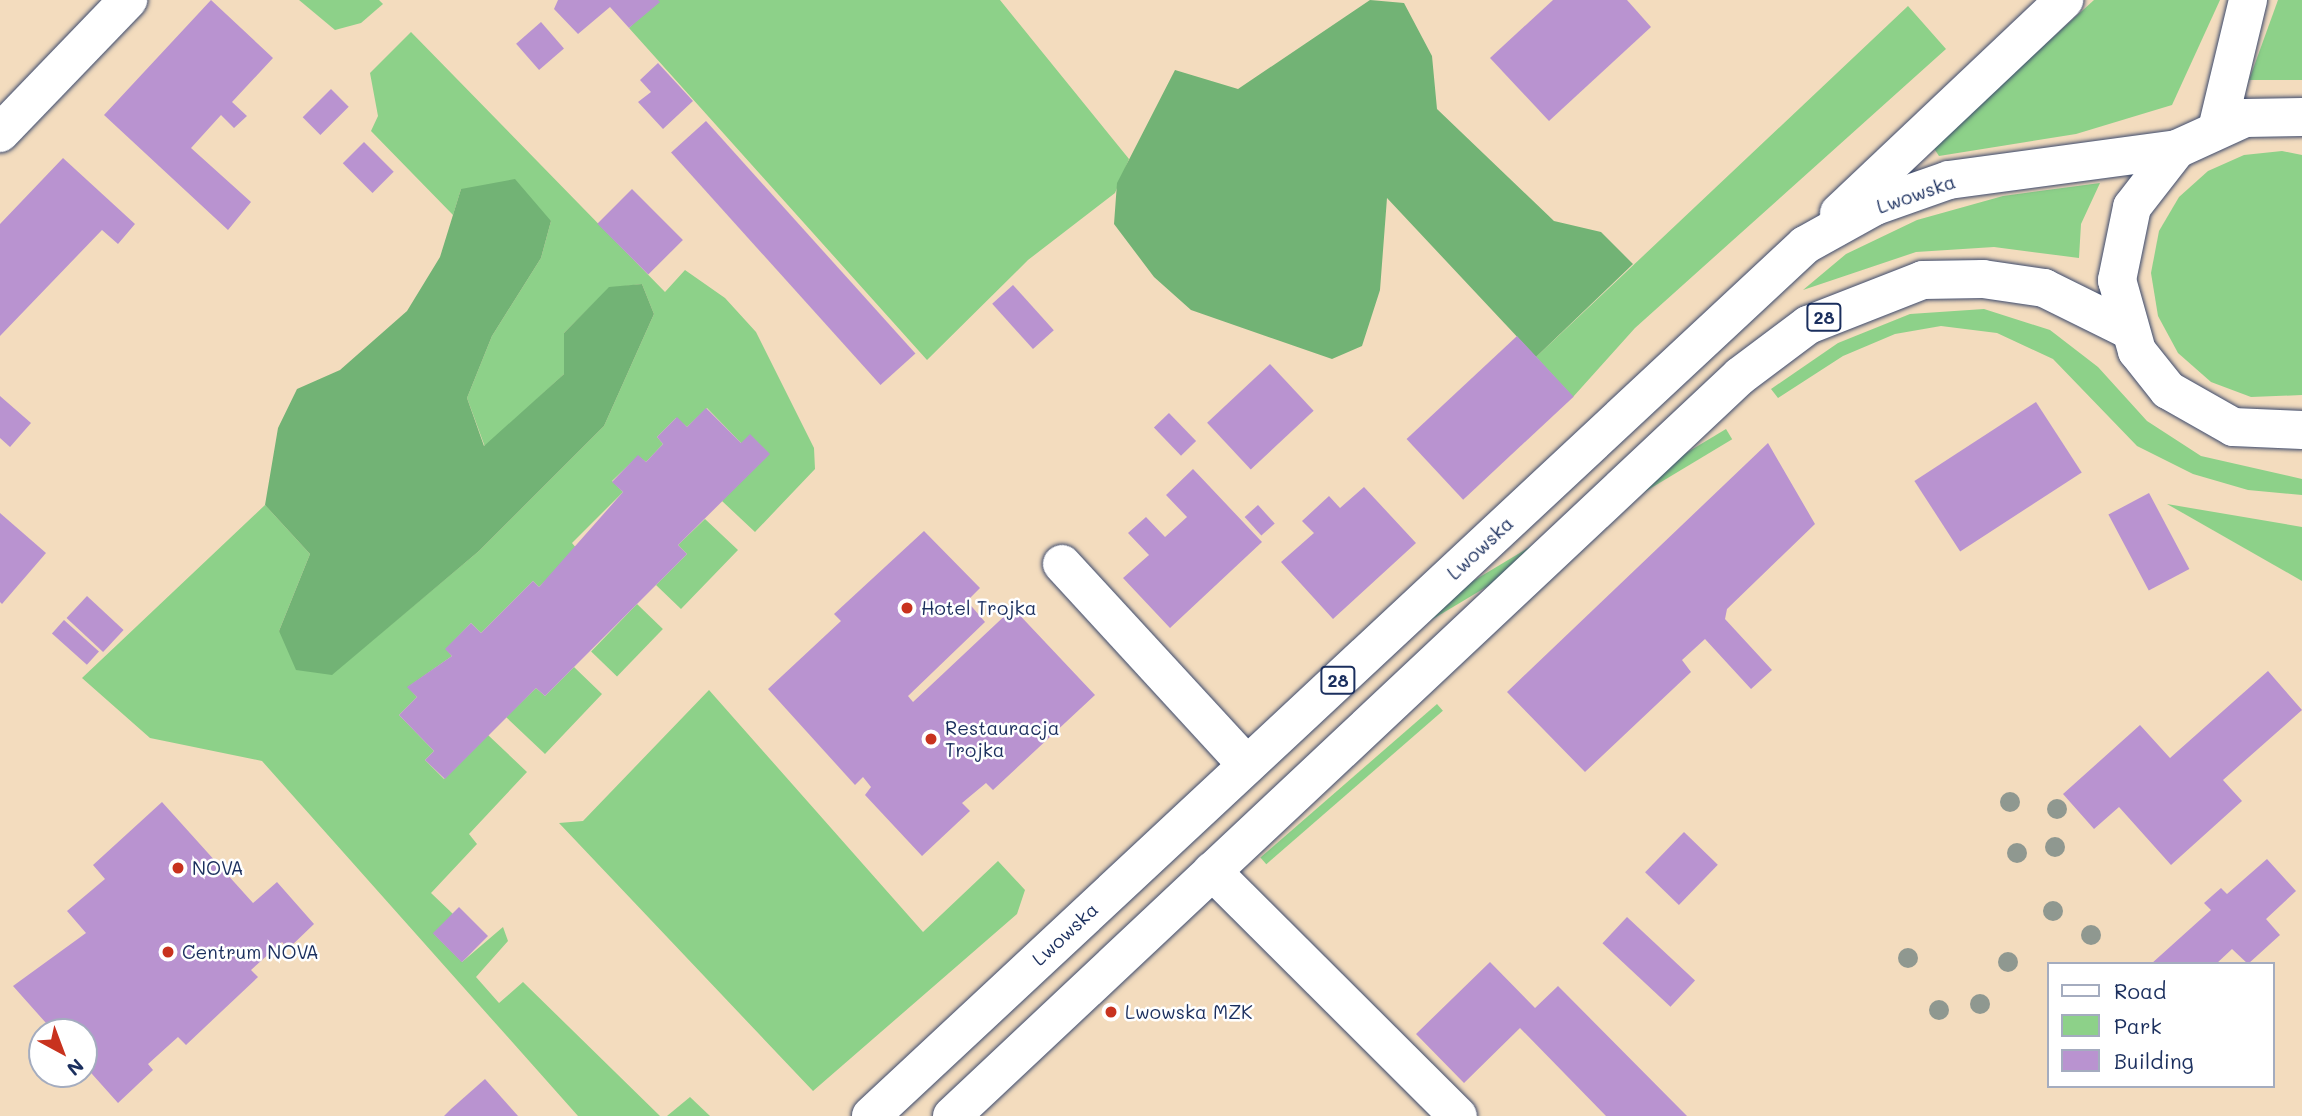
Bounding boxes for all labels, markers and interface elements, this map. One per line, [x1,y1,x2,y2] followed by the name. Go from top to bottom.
[1874,170,1958,218] street label: Lwowska
[1805,302,1843,332] road number: 28
[1442,512,1518,584] street label: Lwowska
[921,597,1036,619] place label: Hotel Trojka
[899,600,915,616] marker: Hotel Trojka
[1319,666,1357,694] road number: 28
[945,717,1060,761] place label: Restauracja Trojka
[923,731,939,747] marker: Restauracja Trojka
[192,857,244,879] place label: NOVA
[170,860,186,876] marker: NOVA
[1027,898,1103,970] street label: Lwowska
[182,941,319,963] place label: Centrum NOVA
[160,944,176,960] marker: Centrum NOVA
[2046,962,2274,1088] legend
[2114,977,2166,1004] text: Road
[1125,1001,1252,1023] place label: Lwowska MZK
[1103,1004,1119,1020] marker: Lwowska MZK
[2114,1012,2162,1039] text: Park
[28,1018,98,1088] north arrow
[2114,1047,2194,1074] text: Building
[62,1054,89,1082] text: N

